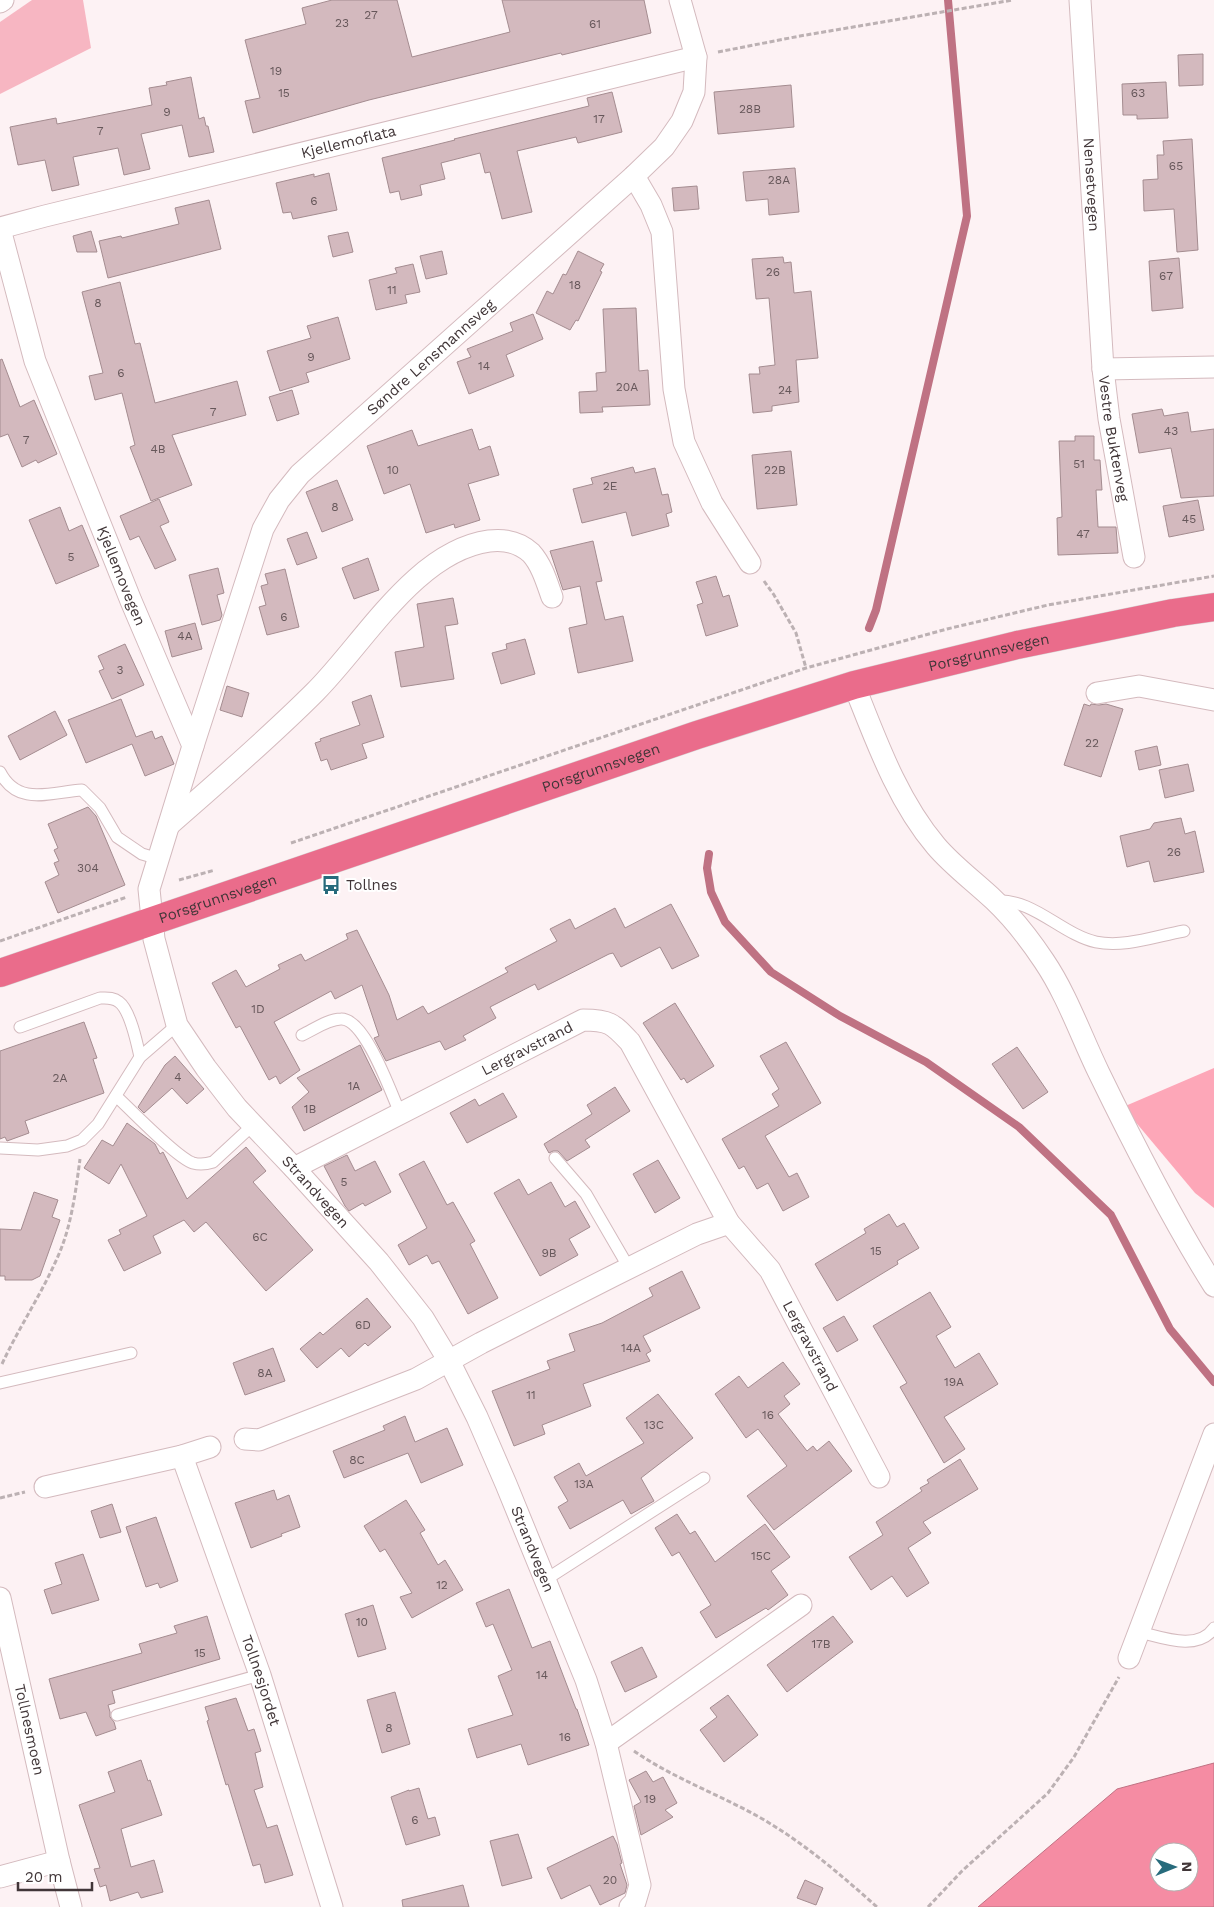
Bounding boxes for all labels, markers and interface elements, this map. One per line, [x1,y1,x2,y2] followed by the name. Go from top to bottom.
[364,8,378,22] house number: 27
[335,16,349,30] house number: 23
[589,17,601,31] house number: 61
[270,64,282,78] house number: 19
[278,86,290,100] house number: 15
[1131,86,1145,100] house number: 63
[739,102,761,116] house number: 28B
[163,105,171,119] house number: 9
[593,112,605,126] house number: 17
[299,122,398,162] street label: Kjellemoflata
[97,124,104,138] house number: 7
[1080,137,1103,232] street label: Nensetvegen
[1169,159,1183,173] house number: 65
[768,173,790,187] house number: 28A
[310,194,318,208] house number: 6
[766,265,780,279] house number: 26
[1159,269,1173,283] house number: 67
[569,278,581,292] house number: 18
[387,283,397,297] house number: 11
[363,295,499,419] street label: Søndre Lensmannsveg
[94,296,102,310] house number: 8
[307,350,315,364] house number: 9
[478,359,490,373] house number: 14
[117,366,125,380] house number: 6
[1095,374,1133,503] street label: Vestre Buktenveg
[616,380,638,394] house number: 20A
[778,383,792,397] house number: 24
[210,405,217,419] house number: 7
[1164,424,1178,438] house number: 43
[23,433,30,447] house number: 7
[150,442,166,456] house number: 4B
[1073,457,1085,471] house number: 51
[387,463,399,477] house number: 10
[764,463,786,477] house number: 22B
[603,479,618,493] house number: 2E
[331,500,339,514] house number: 8
[1182,512,1196,526] house number: 45
[93,523,149,628] street label: Kjellemovegen
[1076,527,1090,541] house number: 47
[68,550,75,564] house number: 5
[280,610,288,624] house number: 6
[177,629,193,643] house number: 4A
[926,630,1051,675] street label: Porsgrunnsvegen
[117,663,124,677] house number: 3
[1085,736,1099,750] house number: 22
[539,739,662,796] street label: Porsgrunnsvegen
[1167,845,1181,859] house number: 26
[77,861,99,875] house number: 304
[156,870,279,927] street label: Porsgrunnsvegen
[320,874,342,896] bus stop icon: Tollnes
[346,876,398,894] place label: Tollnes
[251,1002,265,1016] house number: 1D
[478,1018,576,1079] street label: Lergravstrand
[174,1070,182,1084] house number: 4
[53,1071,68,1085] house number: 2A
[348,1079,360,1093] house number: 1A
[304,1102,316,1116] house number: 1B
[278,1152,353,1232] street label: Strandvegen
[341,1175,348,1189] house number: 5
[252,1230,268,1244] house number: 6C
[870,1244,882,1258] house number: 15
[541,1246,557,1260] house number: 9B
[779,1298,841,1395] street label: Lergravstrand
[355,1318,371,1332] house number: 6D
[621,1341,641,1355] house number: 14A
[257,1366,273,1380] house number: 8A
[944,1375,964,1389] house number: 19A
[526,1388,536,1402] house number: 11
[762,1408,774,1422] house number: 16
[644,1418,664,1432] house number: 13C
[349,1453,365,1467] house number: 8C
[574,1477,594,1491] house number: 13A
[507,1503,558,1595] street label: Strandvegen
[751,1549,771,1563] house number: 15C
[436,1578,448,1592] house number: 12
[356,1615,368,1629] house number: 10
[238,1633,284,1729] street label: Tollnesjordet
[811,1637,831,1651] house number: 17B
[194,1646,206,1660] house number: 15
[536,1668,548,1682] house number: 14
[11,1683,48,1777] street label: Tollnesmoen
[385,1721,393,1735] house number: 8
[559,1730,571,1744] house number: 16
[644,1792,656,1806] house number: 19
[411,1813,419,1827] house number: 6
[1149,1842,1199,1892] north arrow
[18,1860,91,1892] scale bar
[1179,1861,1195,1872] text: N
[25,1868,63,1886] text: 20 m
[603,1873,617,1887] house number: 20

